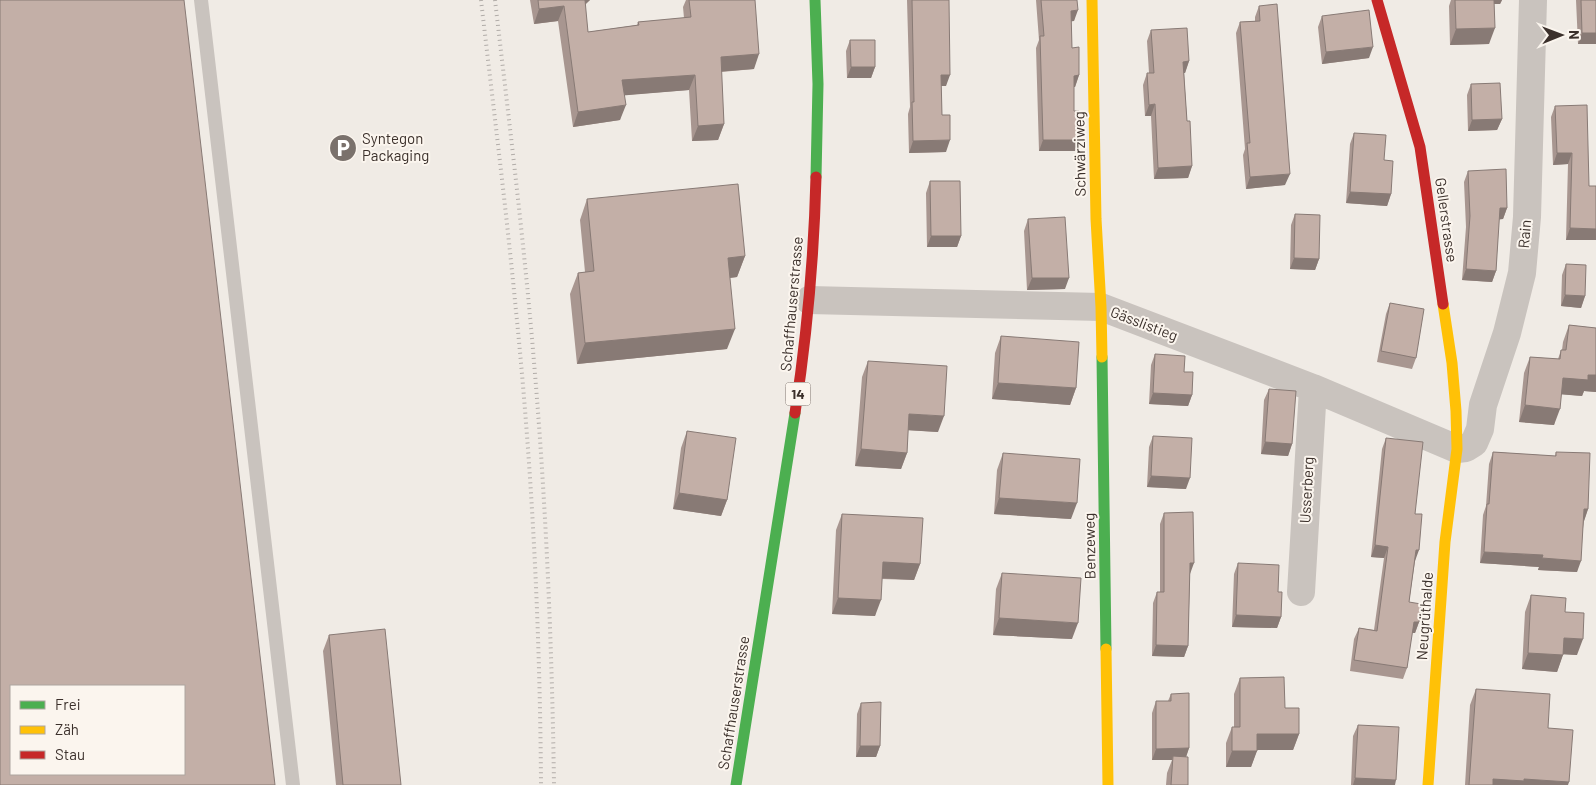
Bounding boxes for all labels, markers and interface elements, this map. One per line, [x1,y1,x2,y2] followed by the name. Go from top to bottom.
[1536,10,1586,60] north arrow
[1566,30,1583,40] text: N
[1069,111,1089,197] street label: Schwärziweg
[362,129,429,164] place label: Syntegon Packaging
[328,133,358,163] parking icon: Syntegon Packaging
[1432,176,1462,263] street label: Gellerstrasse
[1514,219,1534,249] street label: Rain
[776,236,806,372] street label: Schaffhauserstrasse
[1108,302,1181,344] street label: Gässlistieg
[786,382,810,406] road number: 14
[1295,456,1317,524] street label: Usserberg
[1079,513,1099,579] street label: Benzeweg
[1412,571,1436,661] street label: Neugrüthalde
[714,635,752,771] street label: Schaffhauserstrasse
[10,685,185,775] legend
[55,695,81,713] text: Frei
[55,720,79,738] text: Zäh
[55,745,85,763] text: Stau

